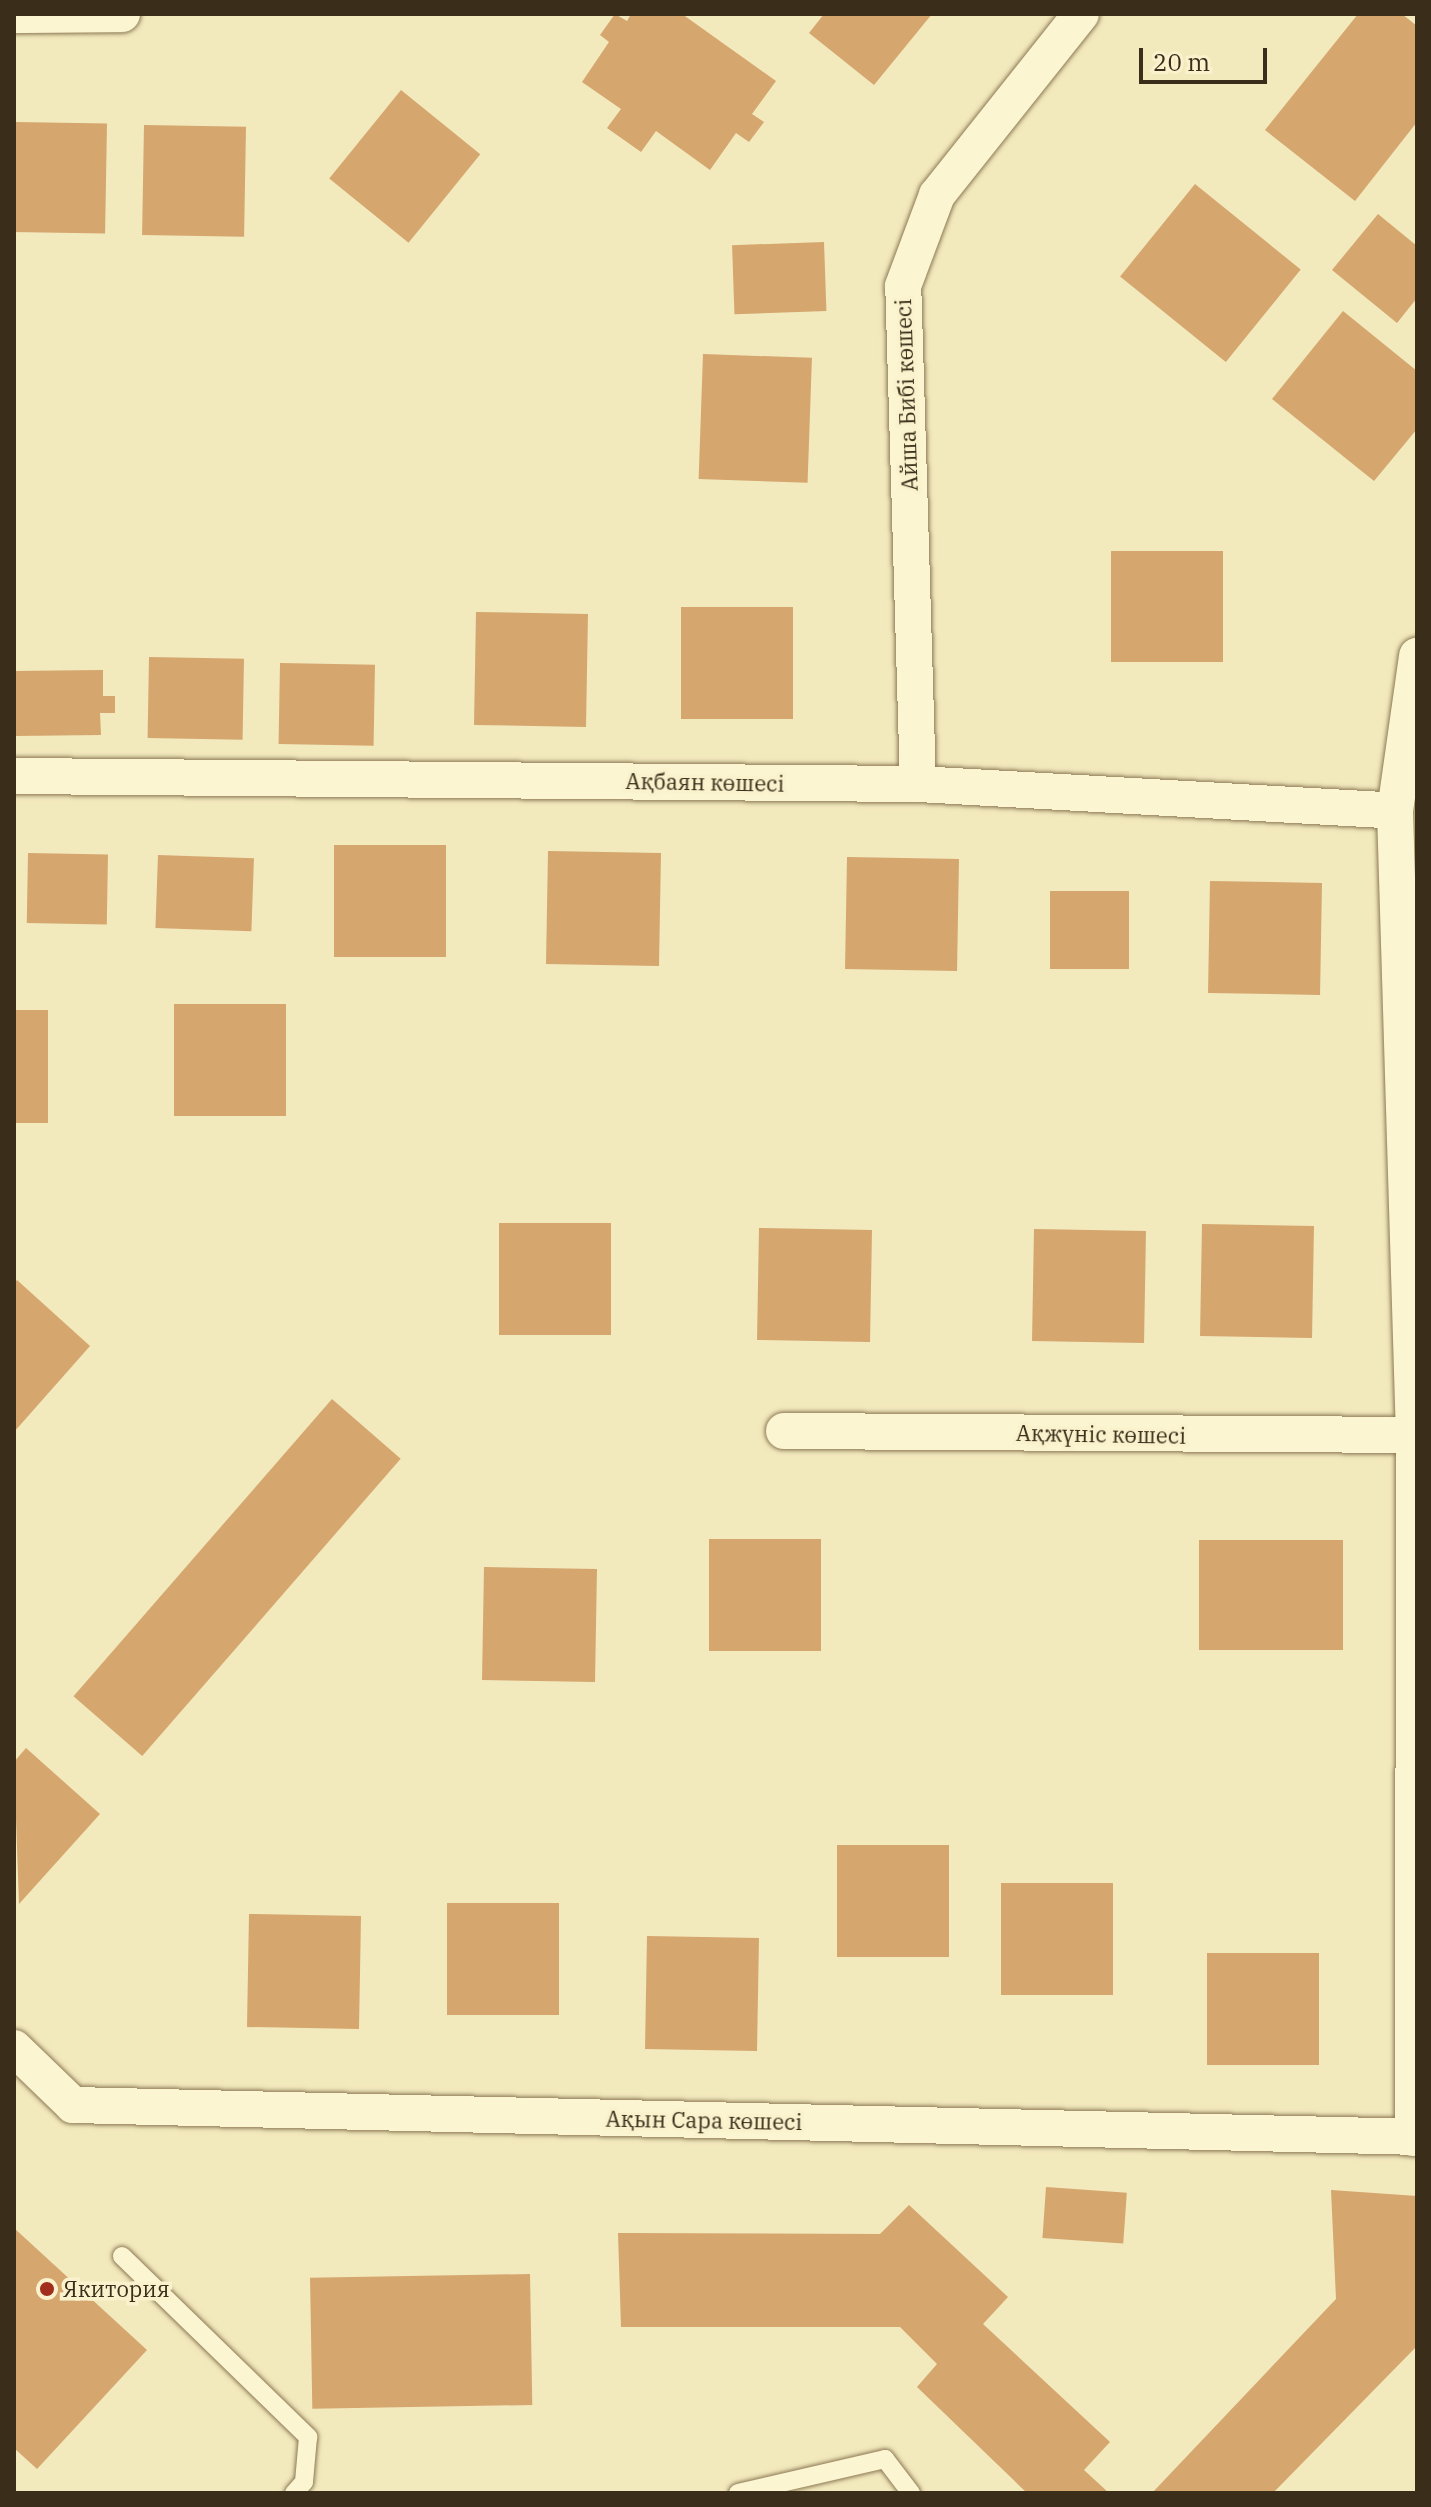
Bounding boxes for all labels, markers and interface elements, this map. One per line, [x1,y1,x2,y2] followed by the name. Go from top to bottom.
[1143,32,1271,82] scale bar
[1153,46,1210,78] text: 20 m
[889,298,923,492] street label: Айша Бибі көшесі
[625,767,785,797] street label: Ақбаян көшесі
[1016,1419,1186,1449] street label: Ақжүніс көшесі
[605,2105,803,2135] street label: Ақын Сара көшесі
[63,2276,170,2302] place label: Якитория
[38,2280,56,2298] marker: Якитория

